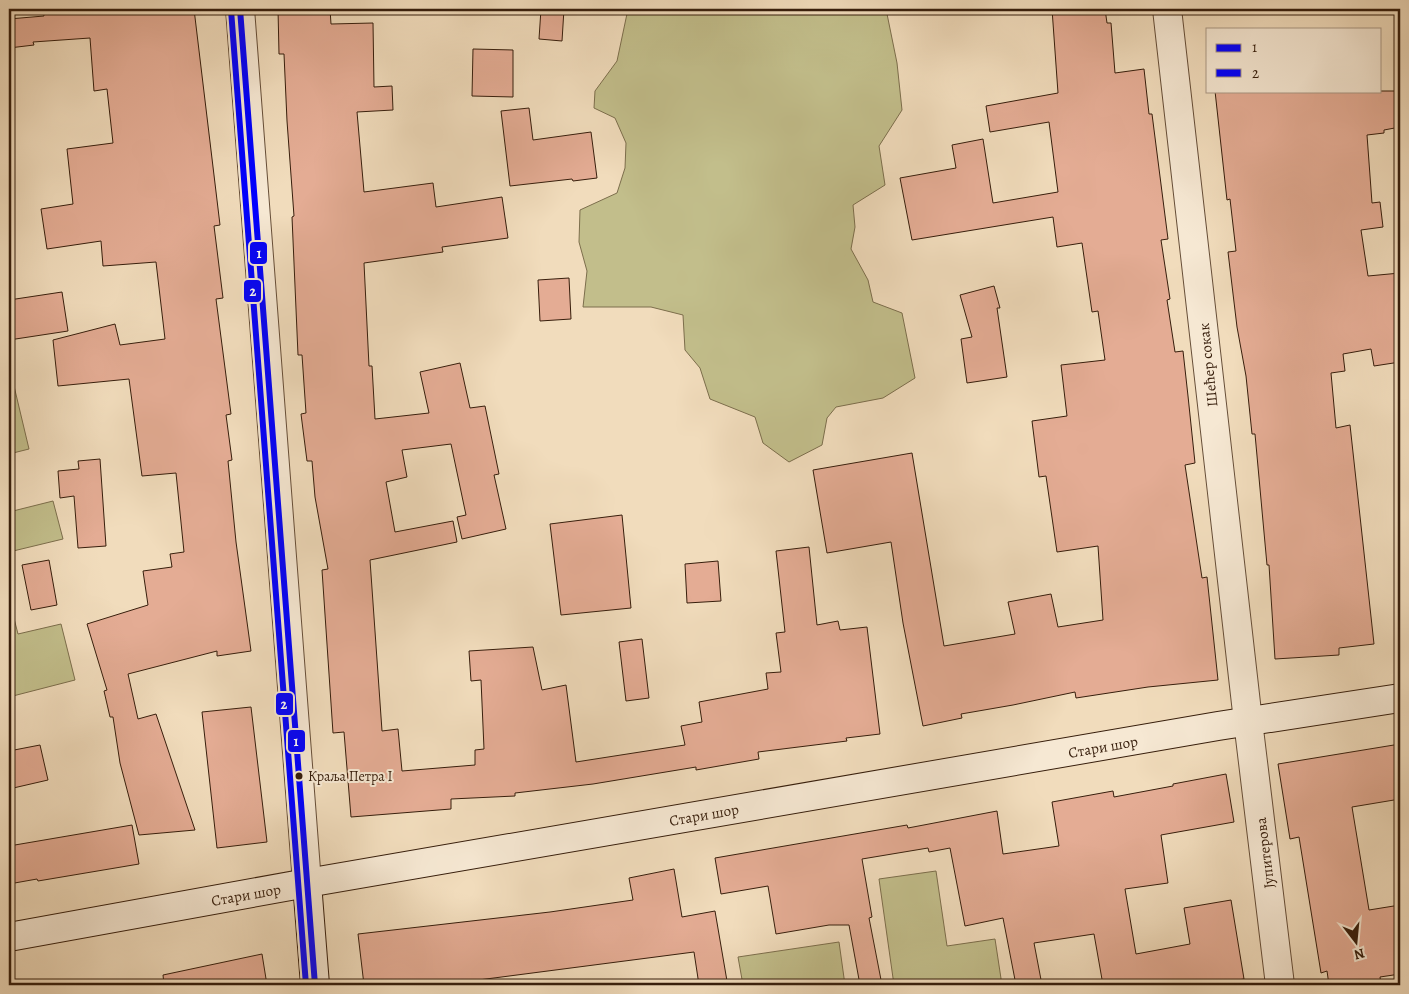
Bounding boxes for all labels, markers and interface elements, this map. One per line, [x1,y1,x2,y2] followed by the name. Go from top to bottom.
[1206,28,1382,92] legend
[1252,37,1257,57] text: 1
[1252,63,1259,83] text: 2
[249,241,268,265] line badge: 1
[256,244,262,263] text: 1
[243,279,262,303] line badge: 2
[250,282,257,301] text: 2
[1194,322,1222,408] street label: Шећер сокак
[275,692,294,716] line badge: 2
[281,695,288,714] text: 2
[287,729,306,753] line badge: 1
[1067,731,1139,763] street label: Стари шор
[293,732,299,751] text: 1
[308,767,393,786] place label: Краља Петра I
[294,771,304,781] marker: Краља Петра I
[668,799,740,831] street label: Стари шор
[1251,816,1279,890] street label: Јупитерова
[210,879,282,911] street label: Стари шор
[1332,916,1382,966] north arrow
[1352,943,1367,965] text: N

